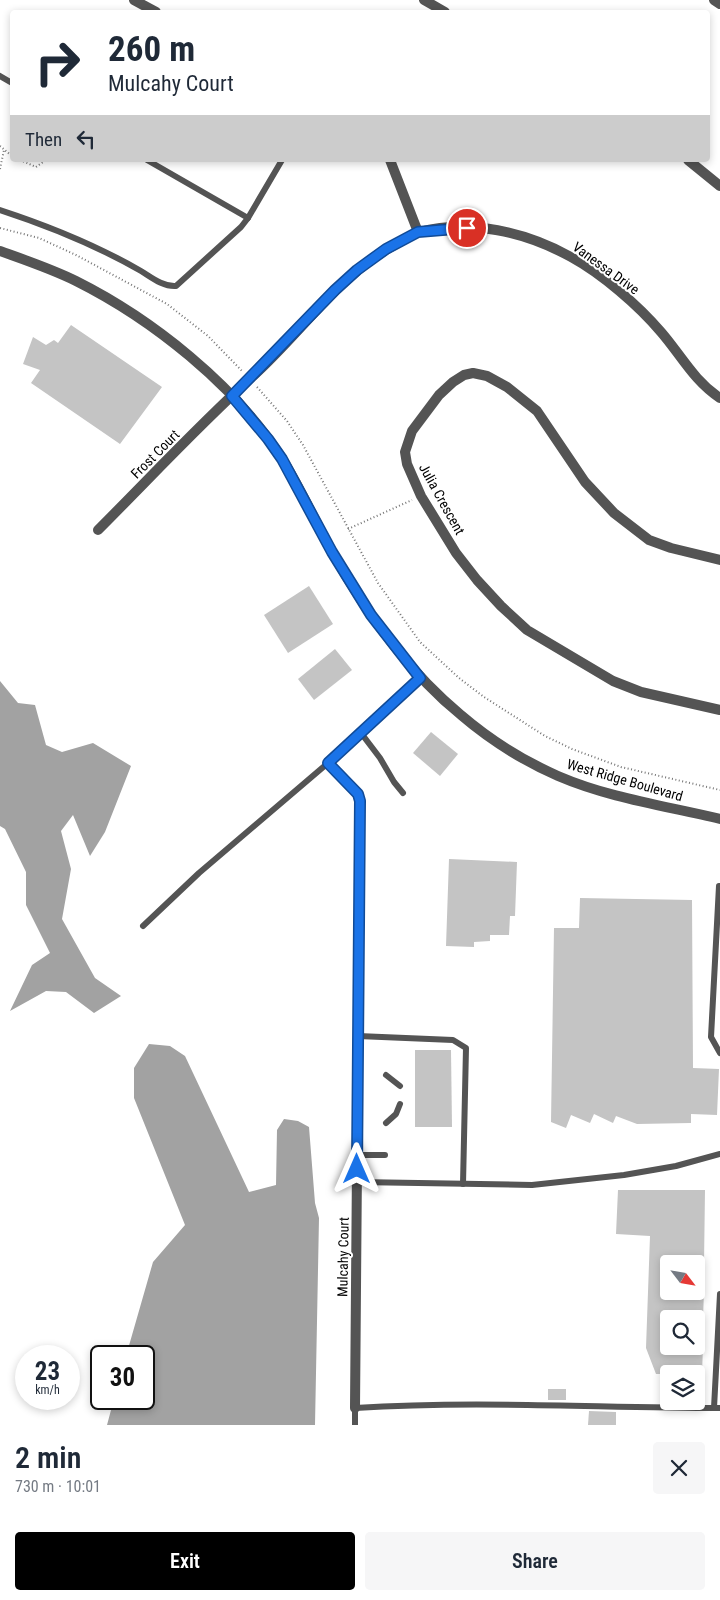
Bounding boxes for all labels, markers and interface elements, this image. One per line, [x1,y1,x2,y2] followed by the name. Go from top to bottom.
[108,29,195,70] text: 260 m
[25,30,90,95] icon: right
[108,71,234,96] text: Mulcahy Court
[72,125,100,153] icon: left
[25,128,62,151] text: Then
[446,207,488,249] pin
[453,214,481,242] icon: arrive
[570,239,643,298] street label: Vanessa Drive
[127,426,183,482] street label: Frost Court
[416,461,468,537] street label: Julia Crescent
[565,756,685,804] street label: West Ridge Boulevard
[330,1142,382,1194] position arrow
[334,1217,352,1297] street label: Mulcahy Court
[660,1255,705,1300] north arrow
[660,1255,705,1410] map controls
[660,1310,705,1355] button: search
[90,1345,155,1410] speed limit sign: 30
[35,1357,60,1386] text: 23
[660,1365,705,1410] button: layers
[35,1383,60,1397] text: km/h
[15,1440,81,1475] text: 2 min
[653,1442,705,1494] button: close
[15,1477,101,1496] text: 730 m · 10:01
[15,1532,355,1590] button: Exit
[365,1532,705,1590] button: Share

